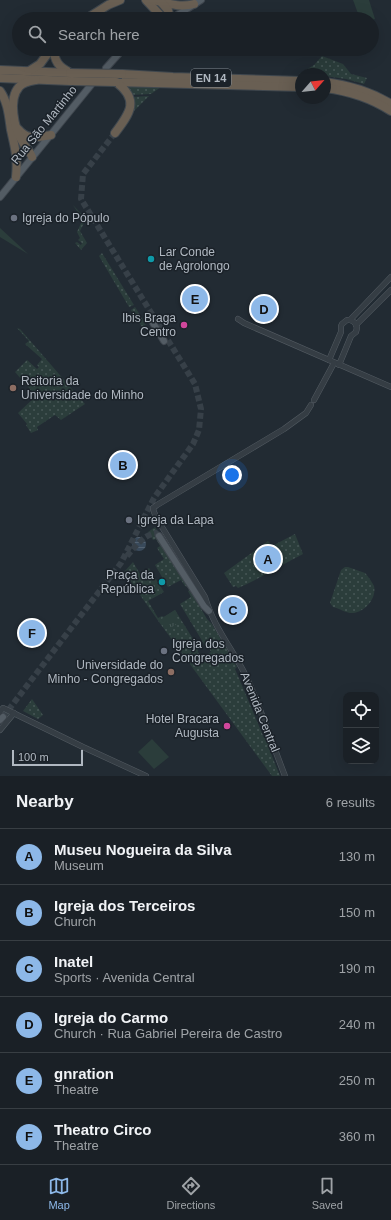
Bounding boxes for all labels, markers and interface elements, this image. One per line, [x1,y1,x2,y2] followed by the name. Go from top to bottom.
[12,12,379,56] search box
[26,23,48,45] icon: search
[58,26,140,43] text: Search here
[295,68,331,104] north arrow
[191,69,231,87] road number: EN 14
[8,83,80,167] street label: Rua São Martinho
[22,211,110,225] place label: Igreja do Pópulo
[9,213,19,223] marker: Igreja do Pópulo
[159,245,230,273] place label: Lar Conde de Agrolongo
[146,254,156,264] marker: Lar Conde de Agrolongo
[182,284,208,314] pin: E
[251,294,277,324] pin: D
[122,311,176,339] place label: Ibis Braga Centro
[179,320,189,330] marker: Ibis Braga Centro
[21,374,144,402] place label: Reitoria da Universidade do Minho
[8,383,18,393] marker: Reitoria da Universidade do Minho
[110,450,136,480] pin: B
[222,465,242,485] your location
[137,513,214,527] place label: Igreja da Lapa
[124,515,134,525] marker: Igreja da Lapa
[255,544,281,574] pin: A
[101,568,154,596] place label: Praça da República
[157,577,167,587] marker: Praça da República
[220,595,246,625] pin: C
[19,618,45,648] pin: F
[172,637,244,665] place label: Igreja dos Congregados
[159,646,169,656] marker: Igreja dos Congregados
[48,658,163,686] place label: Universidade do Minho - Congregados
[166,667,176,677] marker: Universidade do Minho - Congregados
[238,670,282,754] street label: Avenida Central
[343,692,379,764] map controls
[343,692,379,728] button: locate
[146,712,219,740] place label: Hotel Bracara Augusta
[222,721,232,731] marker: Hotel Bracara Augusta
[343,728,379,764] button: layers
[12,748,83,767] scale bar
[18,751,49,763] text: 100 m
[16,792,74,811] text: Nearby
[326,795,375,810] text: 6 results
[54,841,232,858] text: Museu Nogueira da Silva
[24,849,34,864] text: A
[339,849,375,864] text: 130 m
[54,858,104,873] text: Museum
[54,897,195,914] text: Igreja dos Terceiros
[24,905,34,920] text: B
[339,905,375,920] text: 150 m
[54,914,96,929] text: Church
[54,953,93,970] text: Inatel
[24,961,34,976] text: C
[339,961,375,976] text: 190 m
[54,970,195,985] text: Sports · Avenida Central
[54,1009,168,1026] text: Igreja do Carmo
[24,1017,34,1032] text: D
[339,1017,375,1032] text: 240 m
[54,1026,282,1041] text: Church · Rua Gabriel Pereira de Castro
[54,1065,114,1082] text: gnration
[25,1073,33,1088] text: E
[339,1073,375,1088] text: 250 m
[54,1082,99,1097] text: Theatre
[54,1121,152,1138] text: Theatro Circo
[25,1129,33,1144] text: F
[339,1129,375,1144] text: 360 m
[54,1138,99,1153] text: Theatre
[48,1175,70,1211] tab: Map
[166,1175,215,1211] tab: Directions
[312,1175,343,1211] tab: Saved

